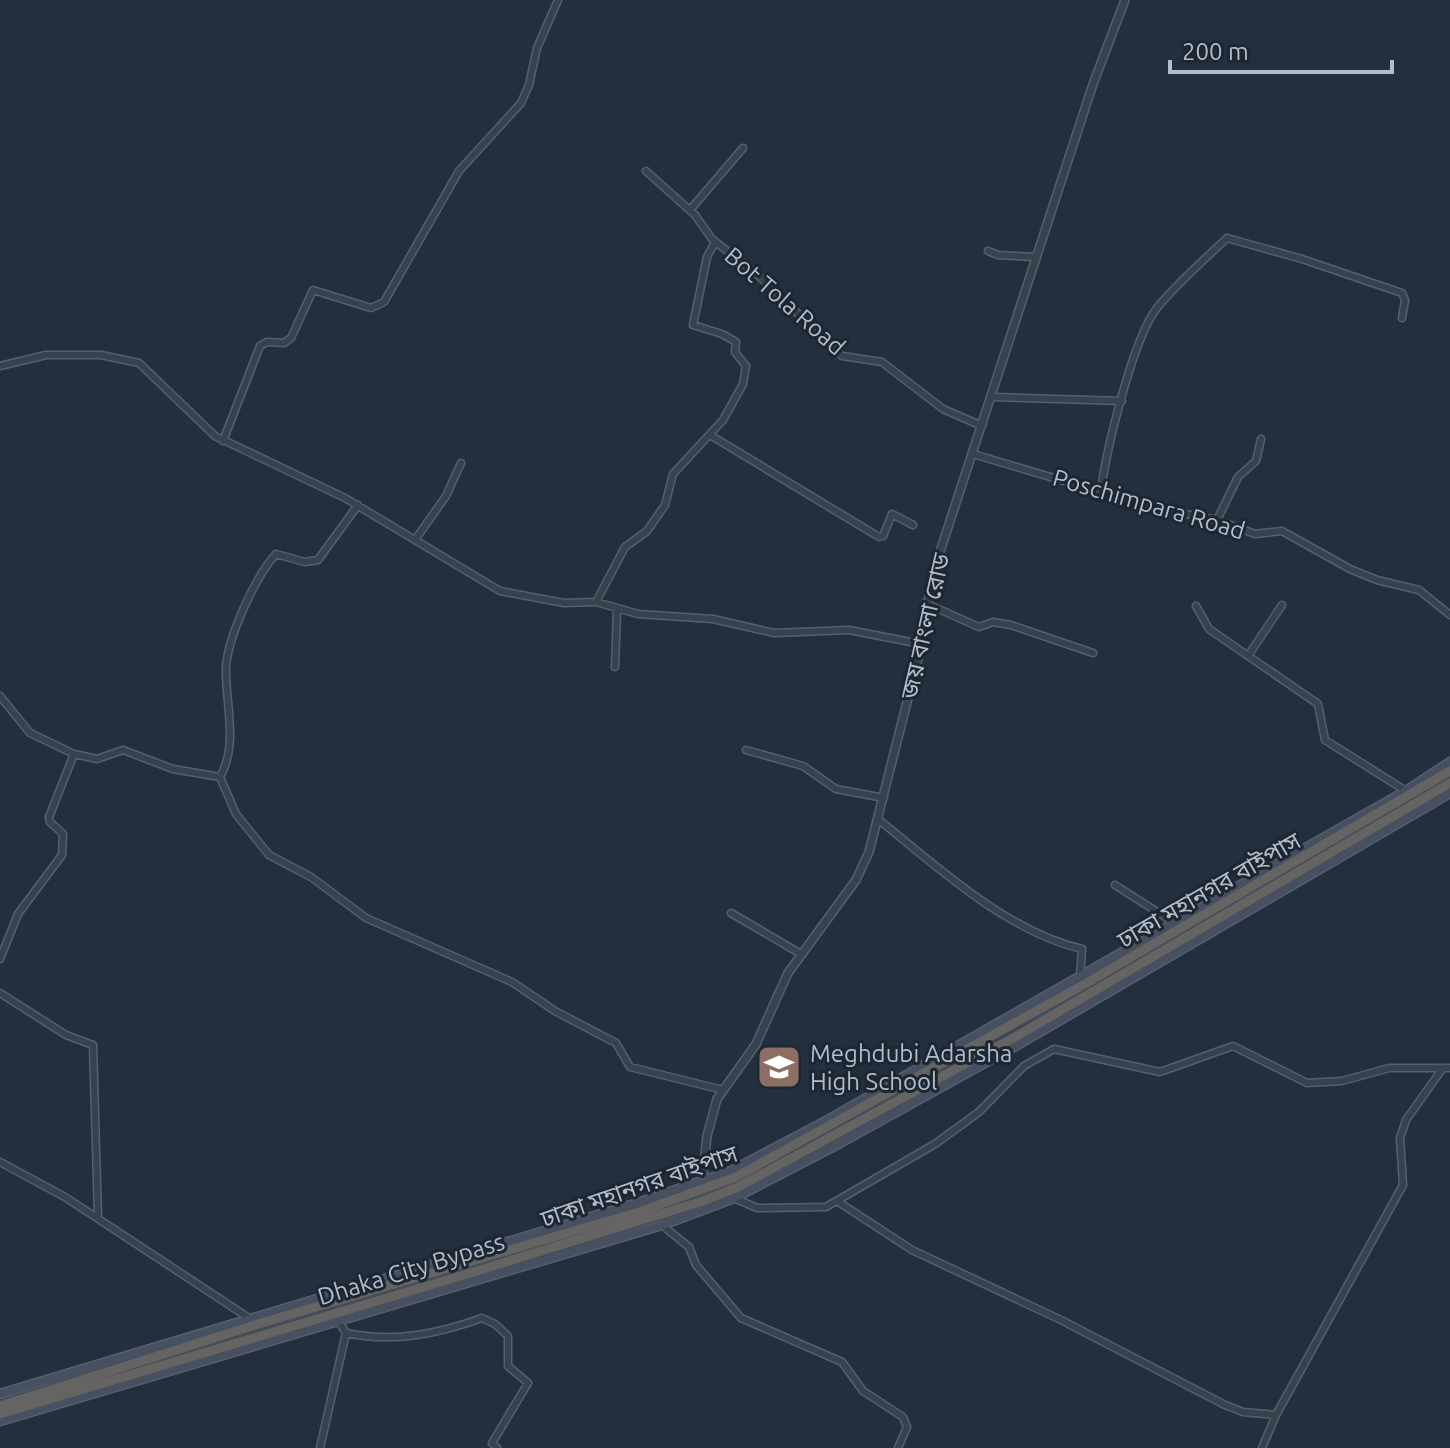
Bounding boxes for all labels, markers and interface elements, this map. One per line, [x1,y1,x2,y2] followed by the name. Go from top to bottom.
[1170,24,1392,74] scale bar
[1182,38,1249,65] text: 200 m
[720,242,850,360] street label: Bot Tola Road
[1050,464,1248,544] street label: Poschimpara Road
[895,550,955,702] street label: জয় বাংলা রোড
[1112,826,1306,954] street label: ঢাকা মহানগর বাইপাস
[810,1040,1012,1095] place label: Meghdubi Adarsha High School
[755,1043,803,1091] school or university icon: Meghdubi Adarsha High School
[536,1139,742,1233] street label: ঢাকা মহানগর বাইপাস
[314,1228,508,1310] street label: Dhaka City Bypass

